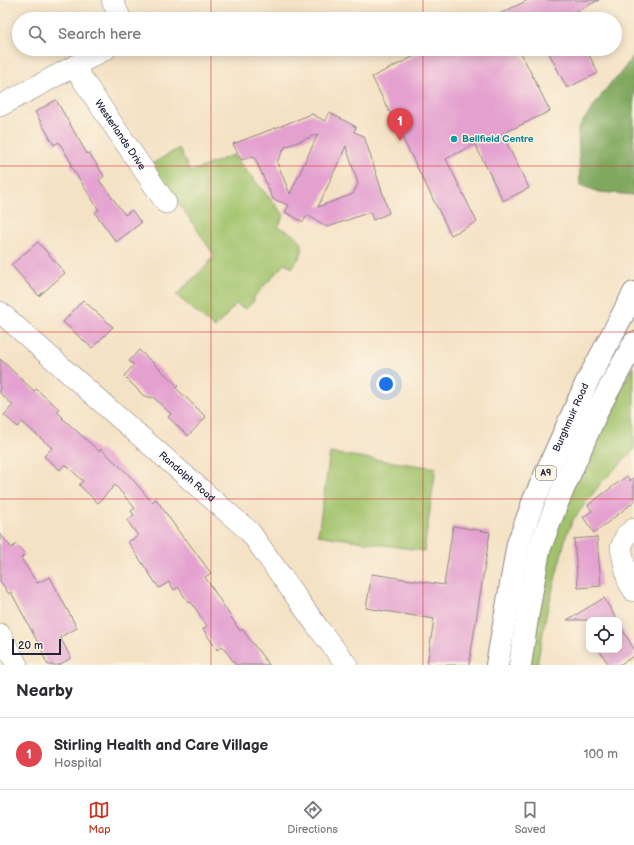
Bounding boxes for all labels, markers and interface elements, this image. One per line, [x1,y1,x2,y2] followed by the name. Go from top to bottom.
[12,12,622,56] search box
[26,23,48,45] icon: search
[58,25,141,44] text: Search here
[92,98,148,172] street label: Westerlands Drive
[387,108,413,141] pin: 1
[462,133,534,145] place label: Bellfield Centre
[449,134,459,144] marker: Bellfield Centre
[376,374,396,394] your location
[550,381,592,454] street label: Burghmuir Road
[156,449,217,505] street label: Randolph Road
[536,466,556,480] road number: A9
[586,617,622,653] map controls
[586,617,622,653] button: locate
[12,637,61,656] scale bar
[18,639,43,652] text: 20 m
[16,681,73,701] text: Nearby
[54,736,268,755] text: Stirling Health and Care Village
[26,746,32,762] text: 1
[583,746,618,762] text: 100 m
[54,755,102,771] text: Hospital
[88,799,111,836] tab: Map
[287,799,338,836] tab: Directions
[515,799,546,836] tab: Saved

